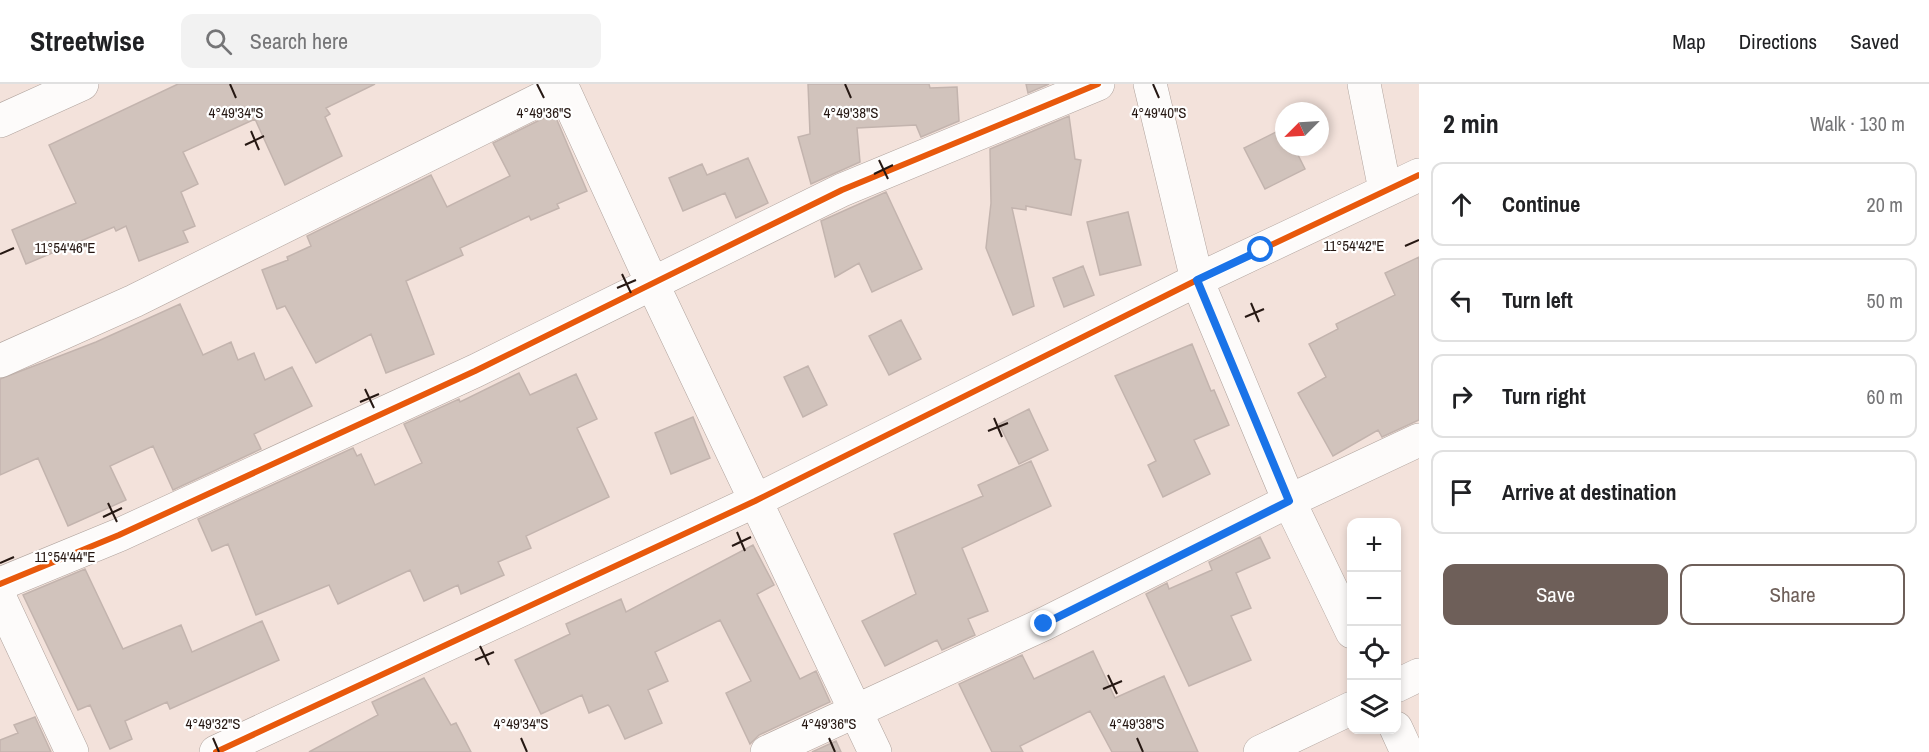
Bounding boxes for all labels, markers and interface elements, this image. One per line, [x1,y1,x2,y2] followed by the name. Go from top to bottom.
[181,14,601,68] search box
[30,22,145,60] text: Streetwise
[202,25,235,58] icon: search
[250,26,348,56] text: Search here
[1672,27,1706,56] text: Map
[1739,27,1817,56] text: Directions
[1850,27,1899,56] text: Saved
[208,102,264,123] text: 4°49'34"S
[516,102,572,123] text: 4°49'36"S
[823,102,879,123] text: 4°49'38"S
[1131,102,1187,123] text: 4°49'40"S
[1275,102,1329,156] north arrow
[1443,106,1499,141] text: 2 min
[1810,110,1905,137] text: Walk · 130 m
[1445,188,1478,221] icon: ahead
[1502,189,1580,219] text: Continue
[1867,191,1903,218] text: 20 m
[1323,235,1385,256] text: 11°54'42"E
[1247,236,1273,262] route start
[34,237,96,258] text: 11°54'46"E
[1445,284,1478,317] icon: left
[1502,285,1573,315] text: Turn left
[1867,287,1903,314] text: 50 m
[1445,380,1478,413] icon: right
[1502,381,1586,411] text: Turn right
[1867,383,1903,410] text: 60 m
[1445,476,1478,509] icon: arrive
[1502,477,1676,507] text: Arrive at destination
[1347,518,1401,734] map controls
[1347,518,1401,572] button: +
[34,546,96,567] text: 11°54'44"E
[1443,564,1668,625] button: Save
[1680,564,1905,625] button: Share
[1347,572,1401,626] button: −
[1030,610,1056,636] route end
[1347,626,1401,680] button: locate
[1347,680,1401,734] button: layers
[185,713,241,734] text: 4°49'32"S
[493,713,549,734] text: 4°49'34"S
[801,713,857,734] text: 4°49'36"S
[1109,713,1165,734] text: 4°49'38"S

